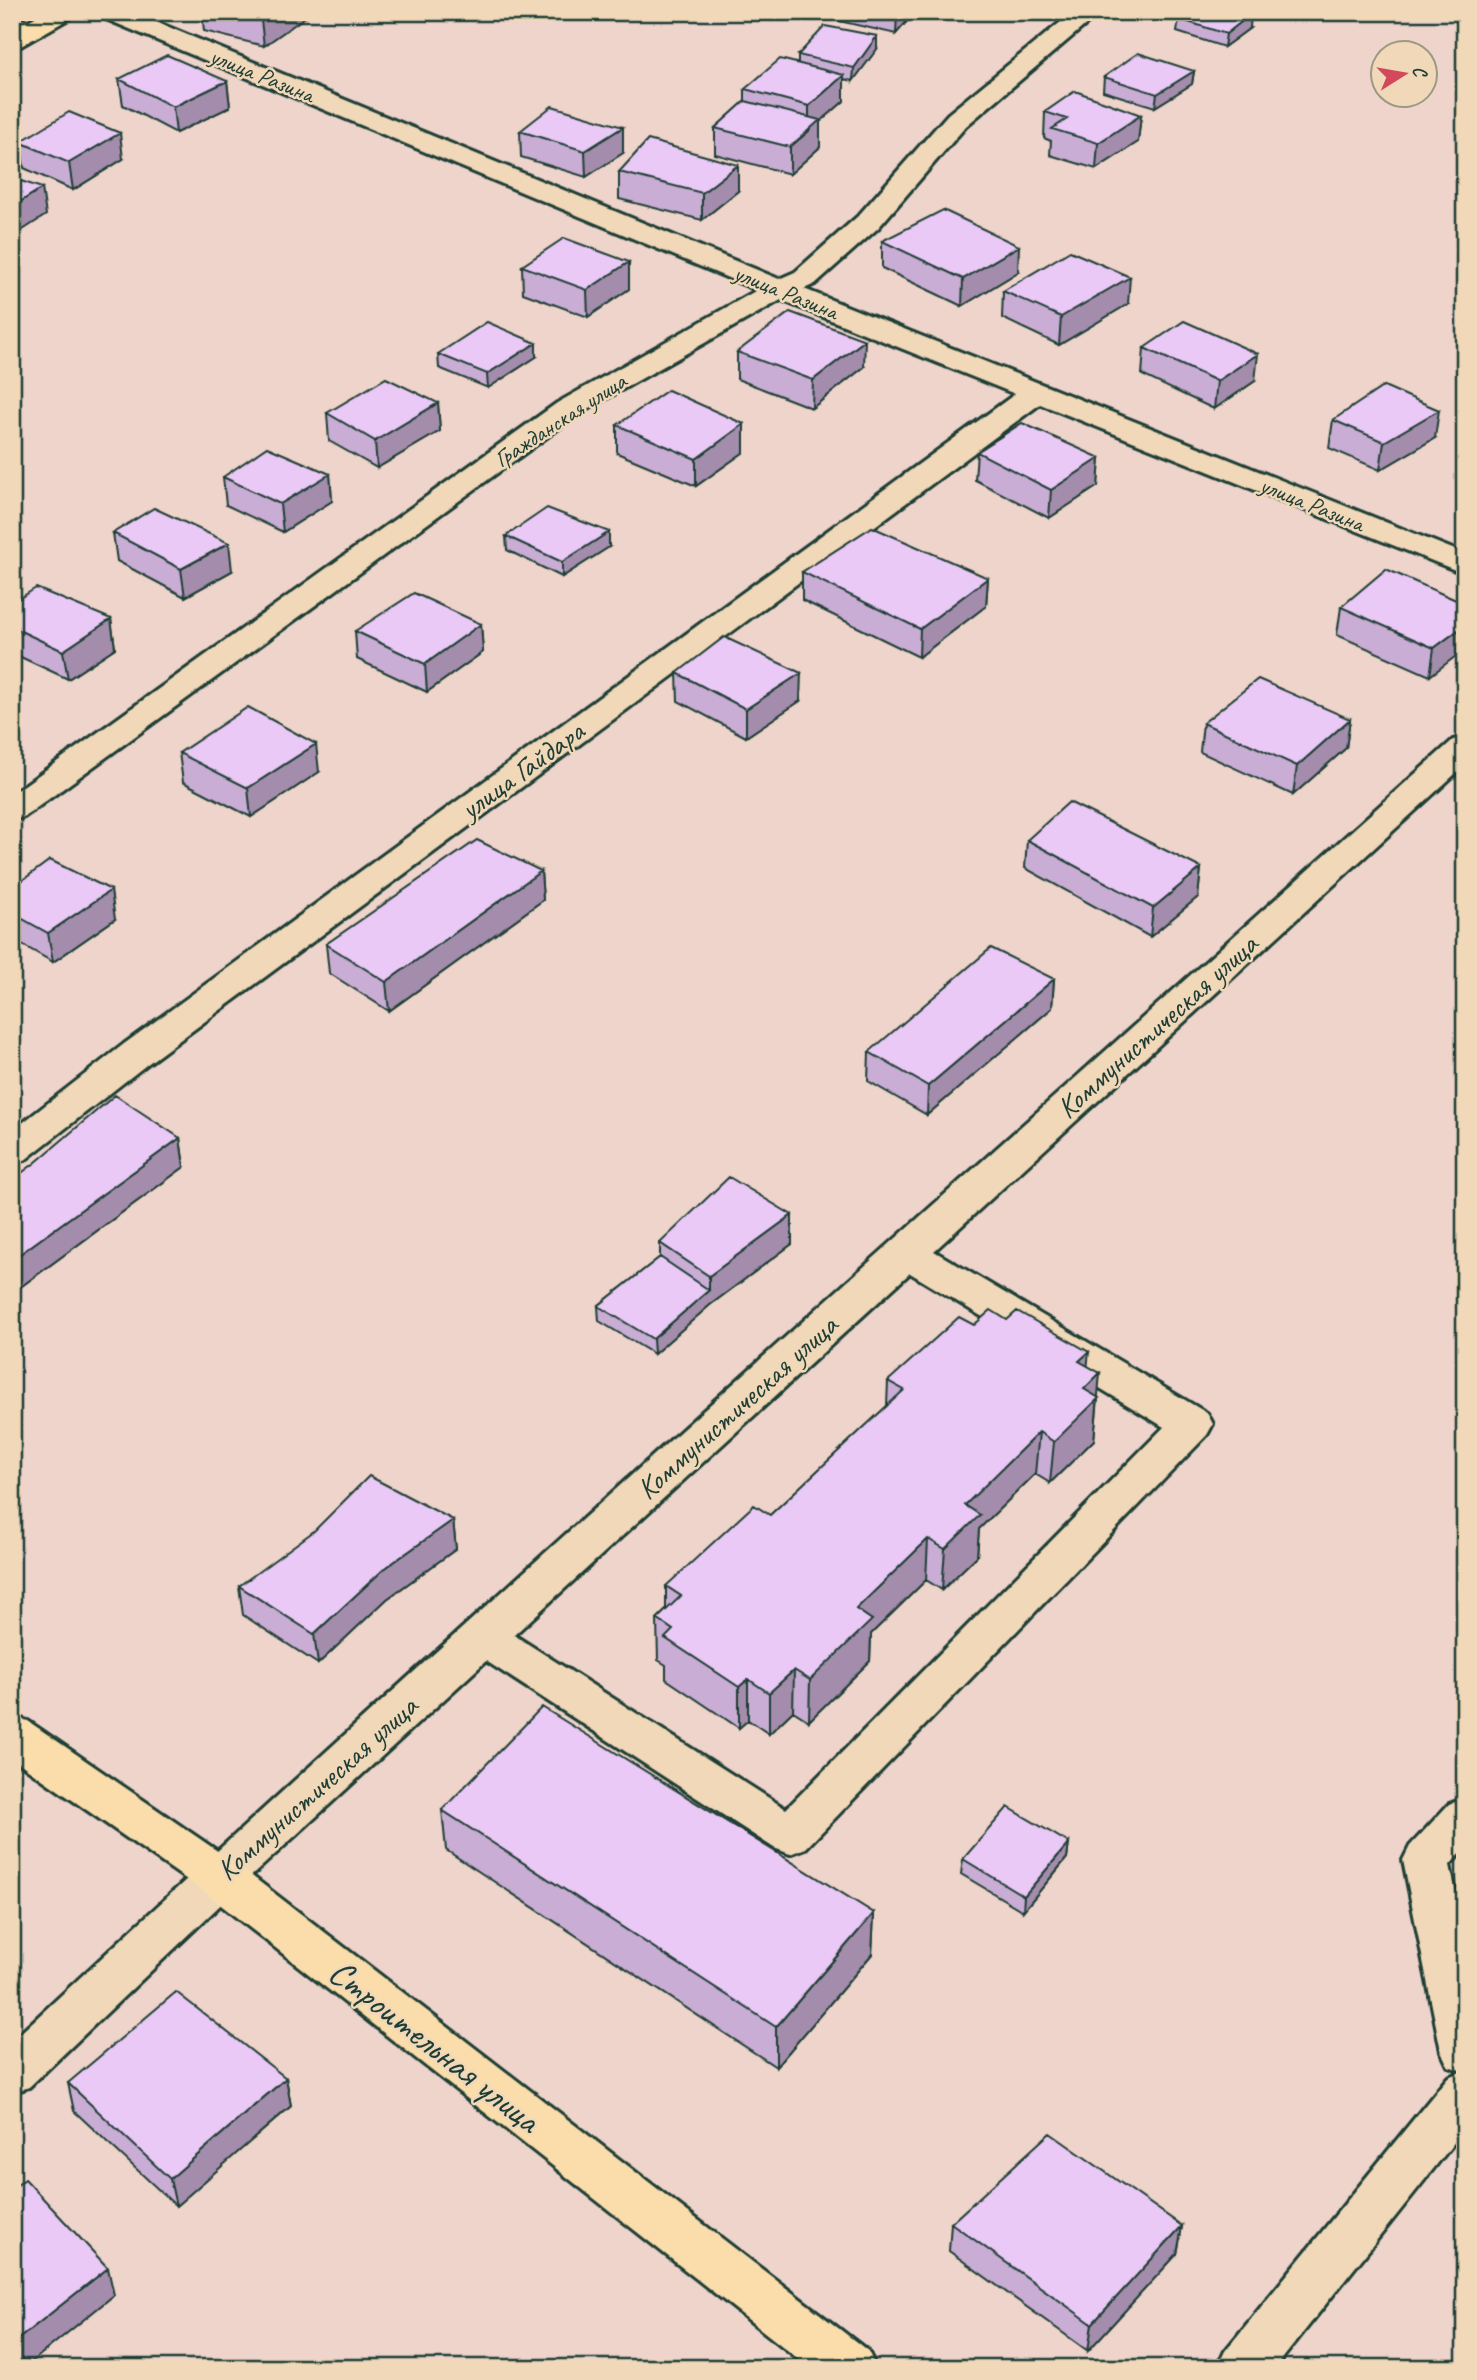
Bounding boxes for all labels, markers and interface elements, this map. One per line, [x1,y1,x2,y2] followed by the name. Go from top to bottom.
[1368,38,1438,108] north arrow
[204,40,320,110] street label: улица Разина
[1407,64,1433,80] text: С
[728,257,844,327] street label: улица Разина
[488,365,633,474] street label: Гражданская улица
[1254,469,1370,539] street label: улица Разина
[451,711,593,829] street label: улица Гайдара
[1048,924,1267,1126] street label: Коммунистическая улица
[628,1305,847,1507] street label: Коммунистическая улица
[208,1686,427,1888] street label: Коммунистическая улица
[319,1948,552,2144] street label: Строительная улица

